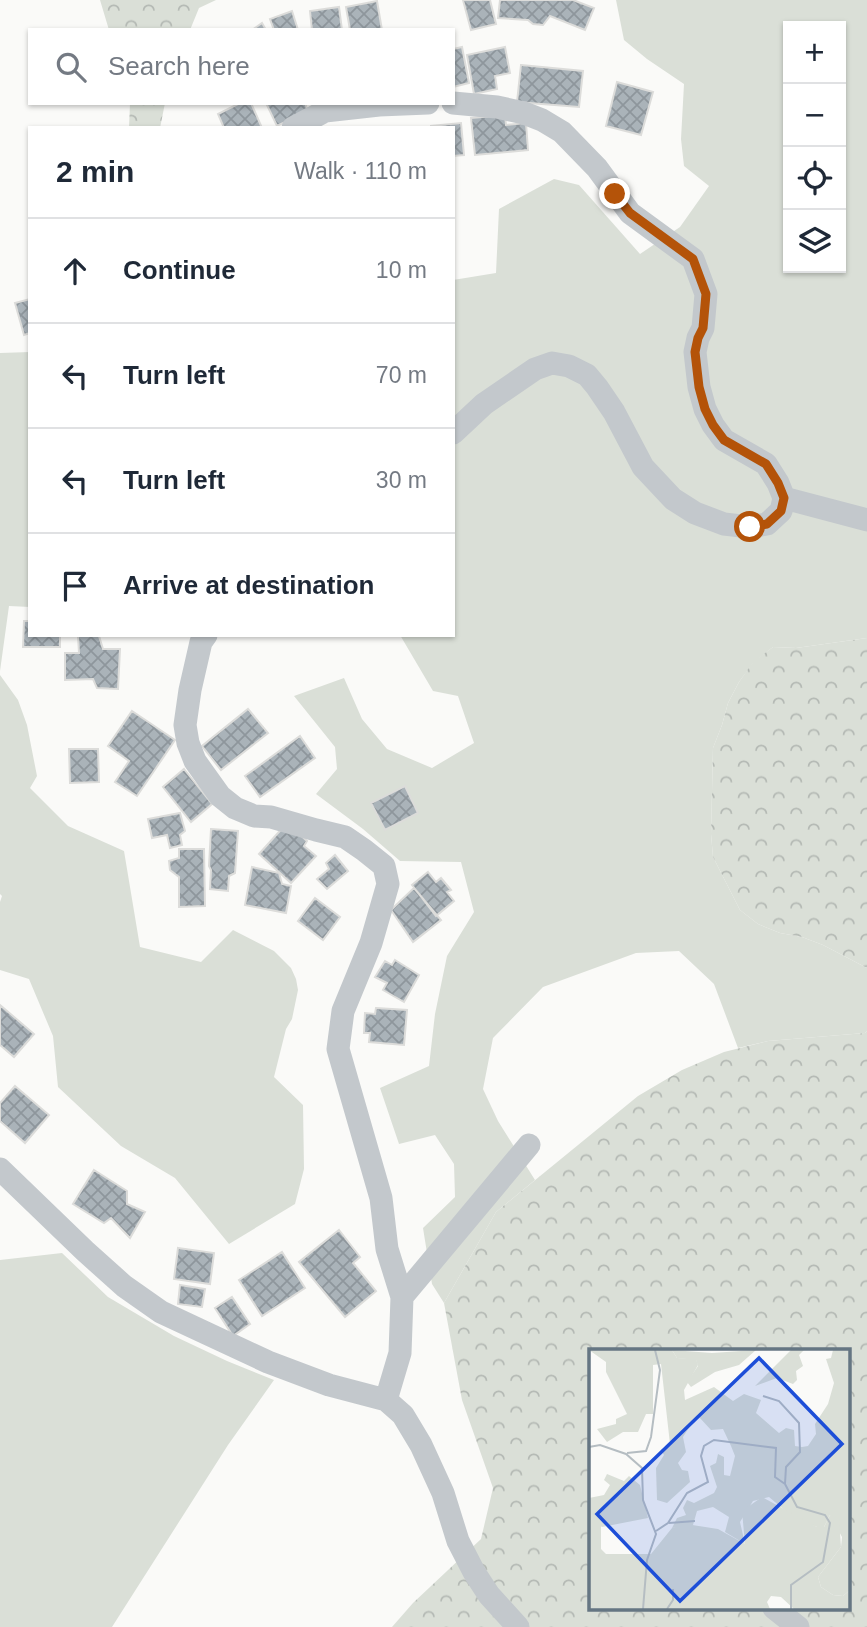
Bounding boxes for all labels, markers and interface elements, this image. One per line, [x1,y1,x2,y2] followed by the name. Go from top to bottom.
[783,21,846,273] map controls
[783,21,846,84] button: +
[28,28,455,105] search box
[52,48,90,86] icon: search
[108,51,250,81] text: Search here
[783,84,846,147] button: −
[783,147,846,210] button: locate
[56,155,134,188] text: 2 min
[294,158,427,184] text: Walk · 110 m
[599,178,630,209] route end
[783,210,846,273] button: layers
[56,252,94,290] icon: ahead
[123,255,236,285] text: Continue
[376,257,427,283] text: 10 m
[56,357,94,395] icon: left
[123,360,225,390] text: Turn left
[376,362,427,388] text: 70 m
[56,462,94,500] icon: left
[123,465,225,495] text: Turn left
[376,467,427,493] text: 30 m
[734,511,765,542] route start
[56,567,94,605] icon: arrive
[123,570,374,600] text: Arrive at destination
[589,1349,850,1610] inset map

